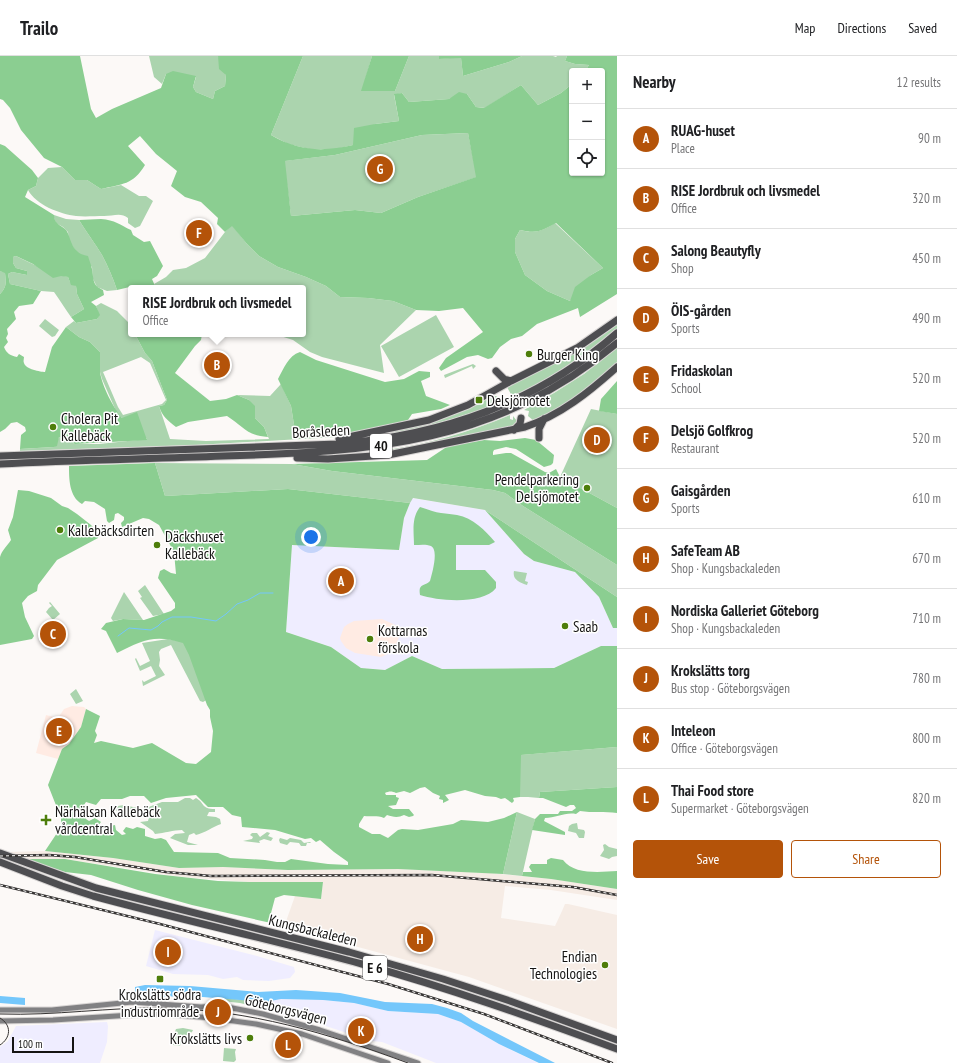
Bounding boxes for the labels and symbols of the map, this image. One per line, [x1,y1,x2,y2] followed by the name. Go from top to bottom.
[367,154,393,184] pin: G
[186,218,212,248] pin: F
[537,345,598,364] place label: Burger King
[524,349,534,359] marker: Burger King
[204,350,230,380] pin: B
[487,391,550,410] place label: Delsjömotet
[474,395,484,405] marker: Delsjömotet
[61,409,118,445] place label: Cholera Pit Kallebäck
[292,420,350,442] street label: Boråsleden
[48,422,58,432] marker: Cholera Pit Kallebäck
[584,425,610,455] pin: D
[370,434,392,458] road number: 40
[495,470,579,506] place label: Pendelparkering Delsjömotet
[582,483,592,493] marker: Pendelparkering Delsjömotet
[68,521,154,540] place label: Kallebäcksdirten
[55,525,65,535] marker: Kallebäcksdirten
[165,527,224,563] place label: Däckshuset Kallebäck
[301,527,321,547] your location
[152,540,162,550] marker: Däckshuset Kallebäck
[328,566,354,596] pin: A
[573,617,598,636] place label: Saab
[40,619,66,649] pin: C
[378,621,427,657] place label: Kottarnas förskola
[560,621,570,631] marker: Saab
[365,634,375,644] marker: Kottarnas förskola
[46,716,72,746] pin: E
[55,802,160,838] place label: Närhälsan Kallebäck vårdcentral
[40,814,52,826] marker: Närhälsan Kallebäck vårdcentral
[267,910,359,950] street label: Kungsbackaleden
[407,924,433,954] pin: H
[155,937,181,967] pin: I
[530,947,597,983] place label: Endian Technologies
[363,956,387,980] road number: E 6
[600,960,610,970] marker: Endian Technologies
[155,974,165,984] marker: Krokslätts södra industriområde
[119,985,201,1021] place label: Krokslätts södra industriområde
[243,990,329,1028] street label: Göteborgsvägen
[205,997,231,1027] pin: J
[348,1016,374,1046] pin: K
[170,1029,242,1048] place label: Krokslätts livs
[275,1030,301,1060] pin: L
[245,1033,255,1043] marker: Krokslätts livs
[12,1035,74,1054] scale bar

